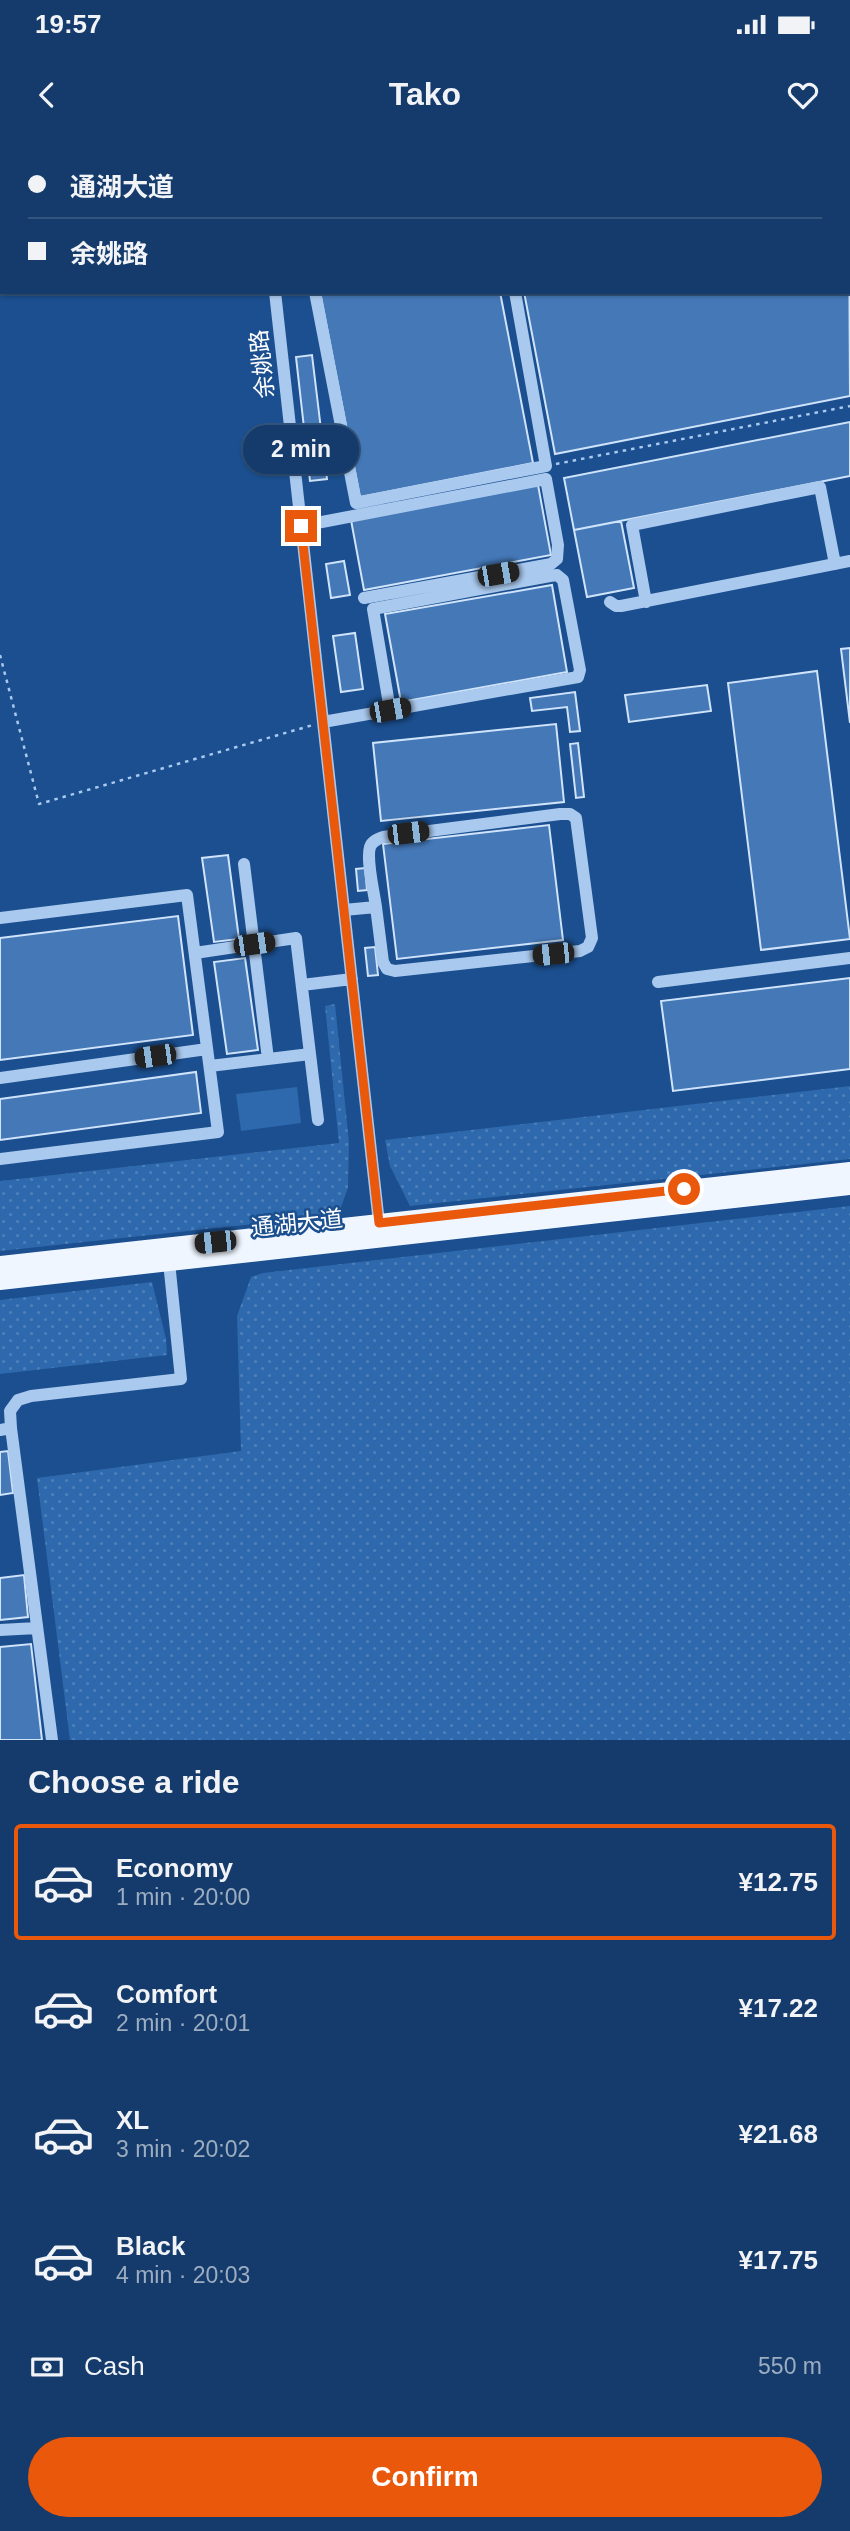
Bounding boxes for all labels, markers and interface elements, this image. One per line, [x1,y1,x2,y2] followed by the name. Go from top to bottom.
[35,9,102,39] text: 19:57
[28,76,66,114] icon: back
[389,76,461,112] text: Tako
[784,76,822,114] icon: heart
[70,172,174,202] text: 通湖大道
[70,239,148,269] text: 余姚路
[245,328,279,400] street label: 余姚路
[243,424,359,474] callout: 2 min
[271,436,331,462] text: 2 min
[285,510,317,542] route end
[476,560,521,588] car
[368,696,413,724] car
[386,820,431,846] car
[232,931,277,957] car
[532,941,575,967] car
[133,1043,178,1069] car
[668,1173,700,1205] route start
[250,1205,344,1241] street label: 通湖大道
[194,1229,237,1255] car
[28,1764,240,1800] text: Choose a ride
[32,1851,95,1914] icon: car
[116,1853,233,1883] text: Economy
[738,1867,818,1897] text: ¥12.75
[116,1884,250,1910] text: 1 min · 20:00
[32,1977,95,2040] icon: car
[116,1979,217,2009] text: Comfort
[738,1993,818,2023] text: ¥17.22
[116,2010,250,2036] text: 2 min · 20:01
[32,2103,95,2166] icon: car
[116,2105,149,2135] text: XL
[738,2119,818,2149] text: ¥21.68
[116,2136,250,2162] text: 3 min · 20:02
[32,2229,95,2292] icon: car
[116,2231,185,2261] text: Black
[738,2245,818,2275] text: ¥17.75
[116,2262,250,2288] text: 4 min · 20:03
[28,2348,66,2386] icon: cash
[84,2351,145,2381] text: Cash
[758,2353,822,2379] text: 550 m
[28,2437,822,2517] button: Confirm

